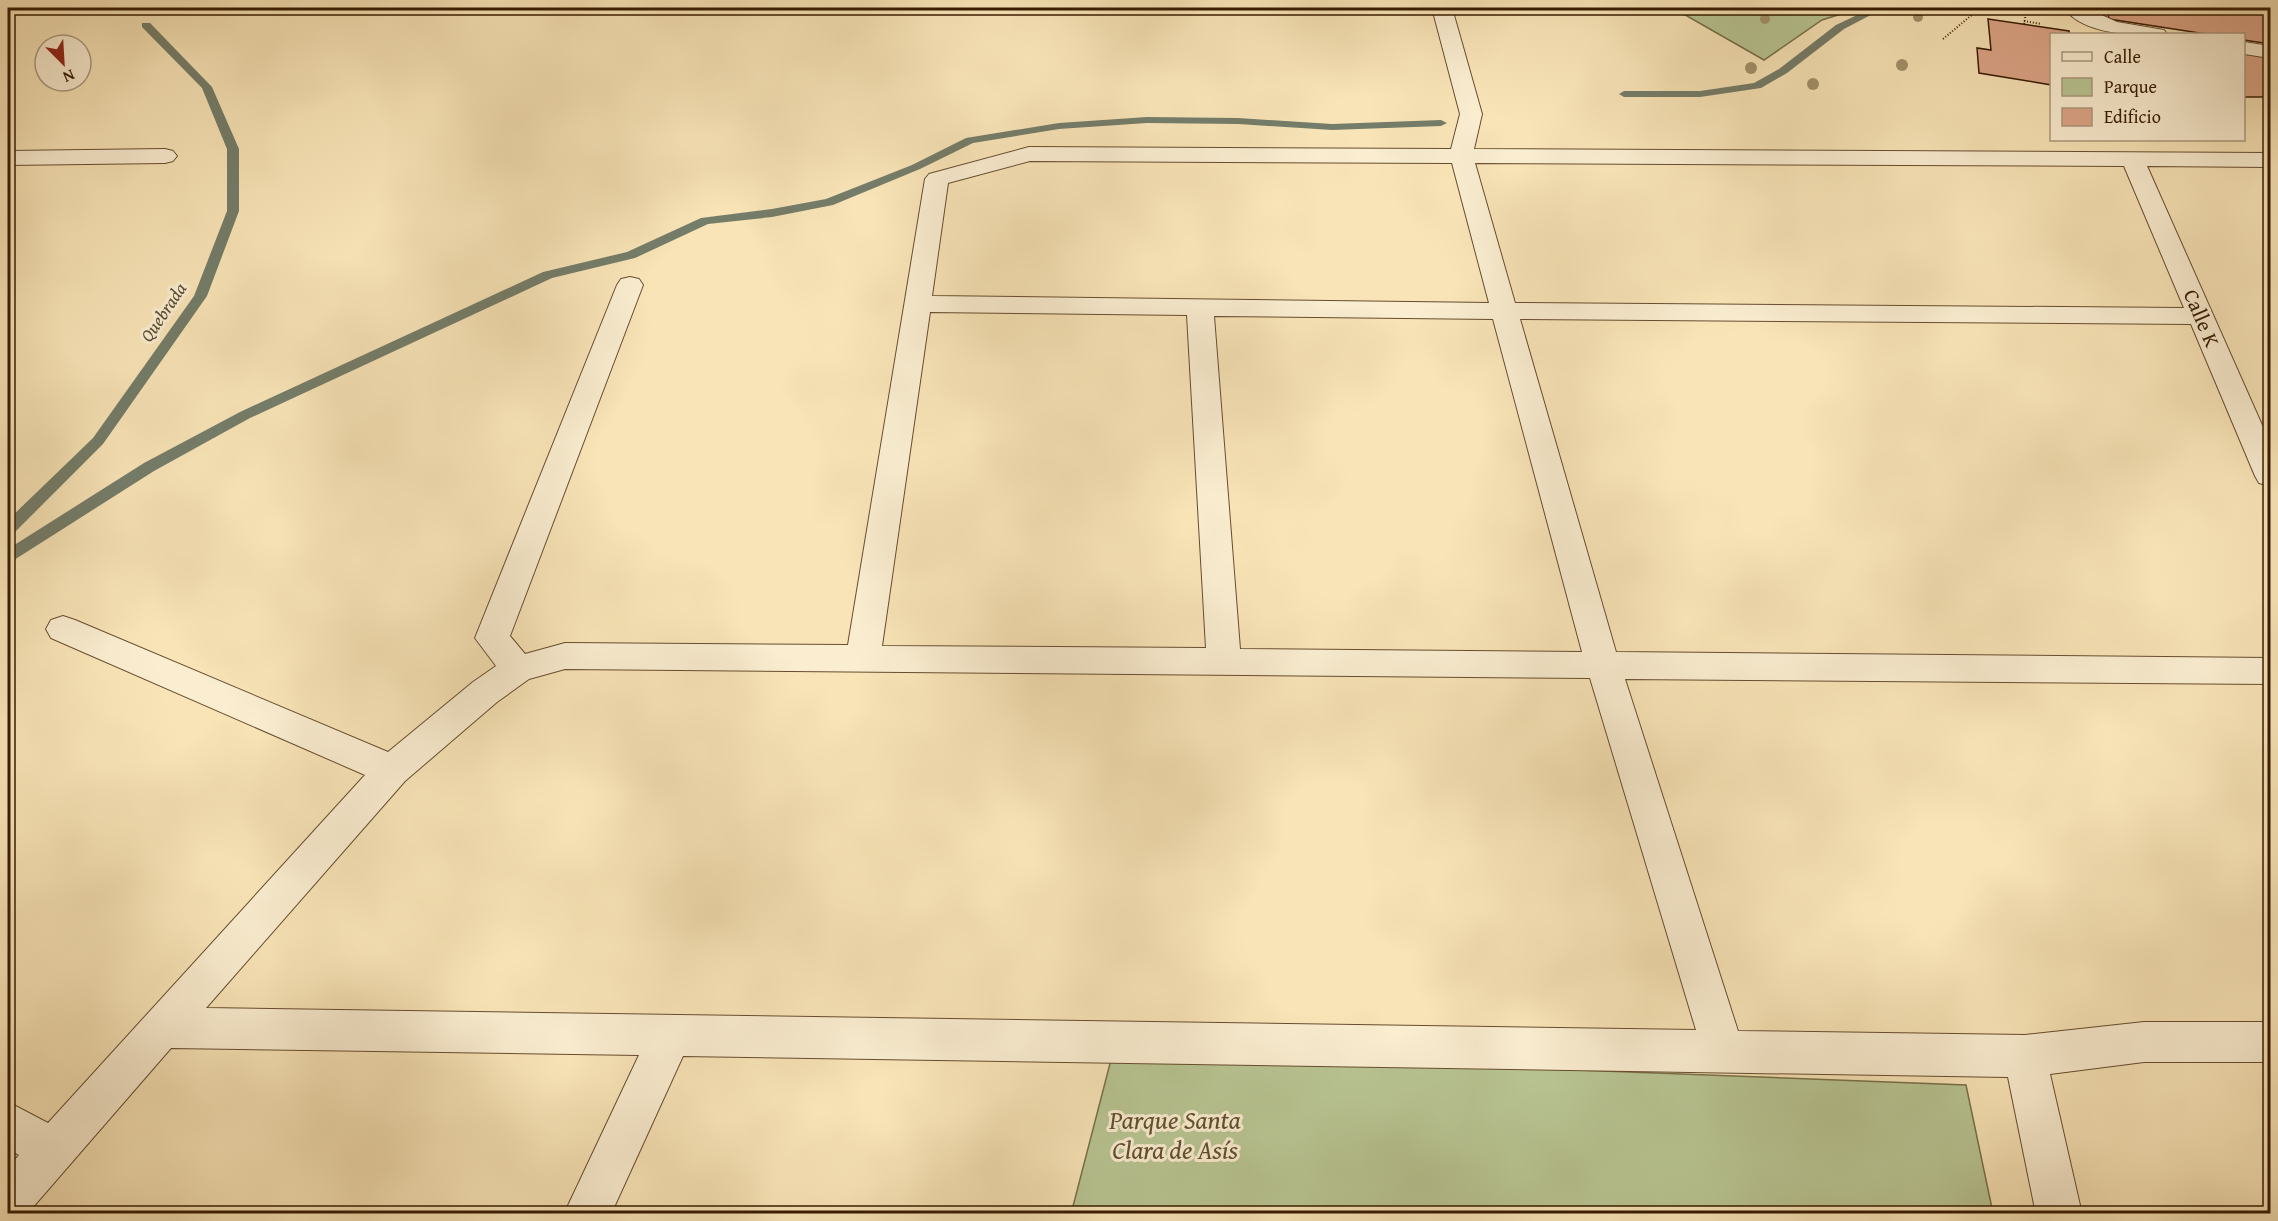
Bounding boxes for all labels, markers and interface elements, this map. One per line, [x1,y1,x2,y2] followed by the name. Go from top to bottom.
[33,33,93,93] north arrow
[2050,33,2245,141] legend
[2104,43,2141,70] text: Calle
[59,64,79,90] text: N
[2104,73,2157,100] text: Parque
[2104,103,2161,130] text: Edificio
[133,276,193,347] water label: Quebrada
[2176,284,2228,352] street label: Calle K
[1108,1100,1241,1169] park label: Parque Santa Clara de Asís

